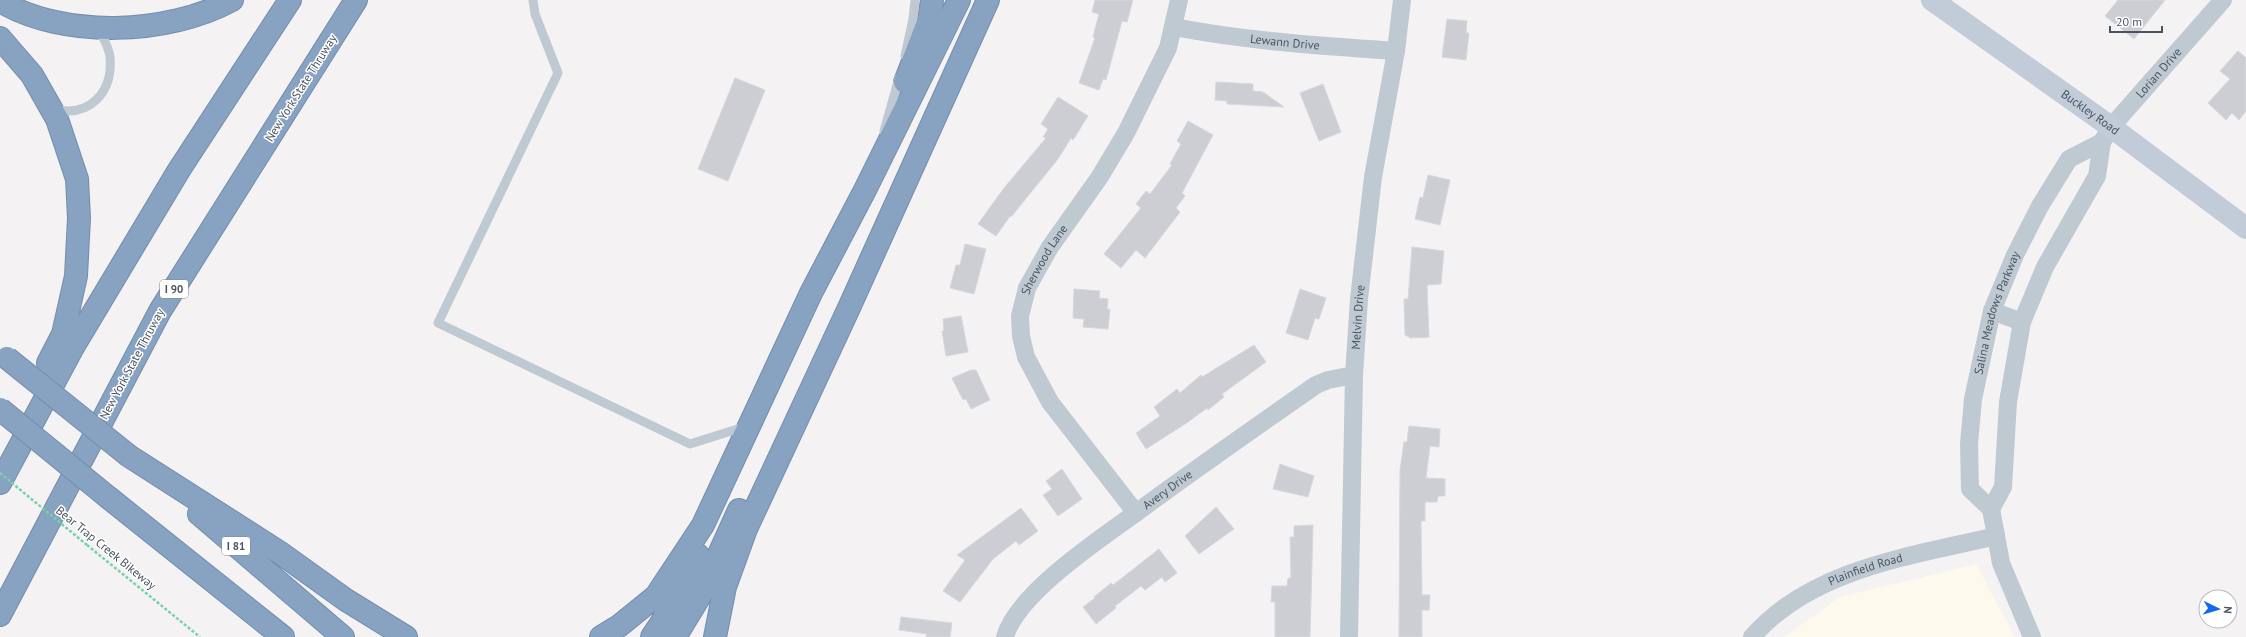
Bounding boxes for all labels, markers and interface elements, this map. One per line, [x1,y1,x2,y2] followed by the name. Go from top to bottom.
[2110,8,2162,34] scale bar
[2116,14,2142,29] text: 20 m
[261,31,340,144] street label: New York State Thruway
[1249,31,1320,52] street label: Lewann Drive
[2132,44,2185,101] street label: Lorian Drive
[2059,86,2123,138] street label: Buckley Road
[1018,221,1071,296] street label: Sherwood Lane
[1971,248,2023,376] street label: Salina Meadows Parkway
[160,280,188,298] road number: I 90
[1348,284,1368,350] street label: Melvin Drive
[96,305,167,422] street label: New York State Thruway
[1139,466,1195,512] street label: Avery Drive
[53,503,160,593] street label: Bear Trap Creek Bikeway
[222,537,250,555] road number: I 81
[1826,550,1904,588] street label: Plainfield Road
[2198,589,2238,629] north arrow
[2221,606,2235,614] text: N

